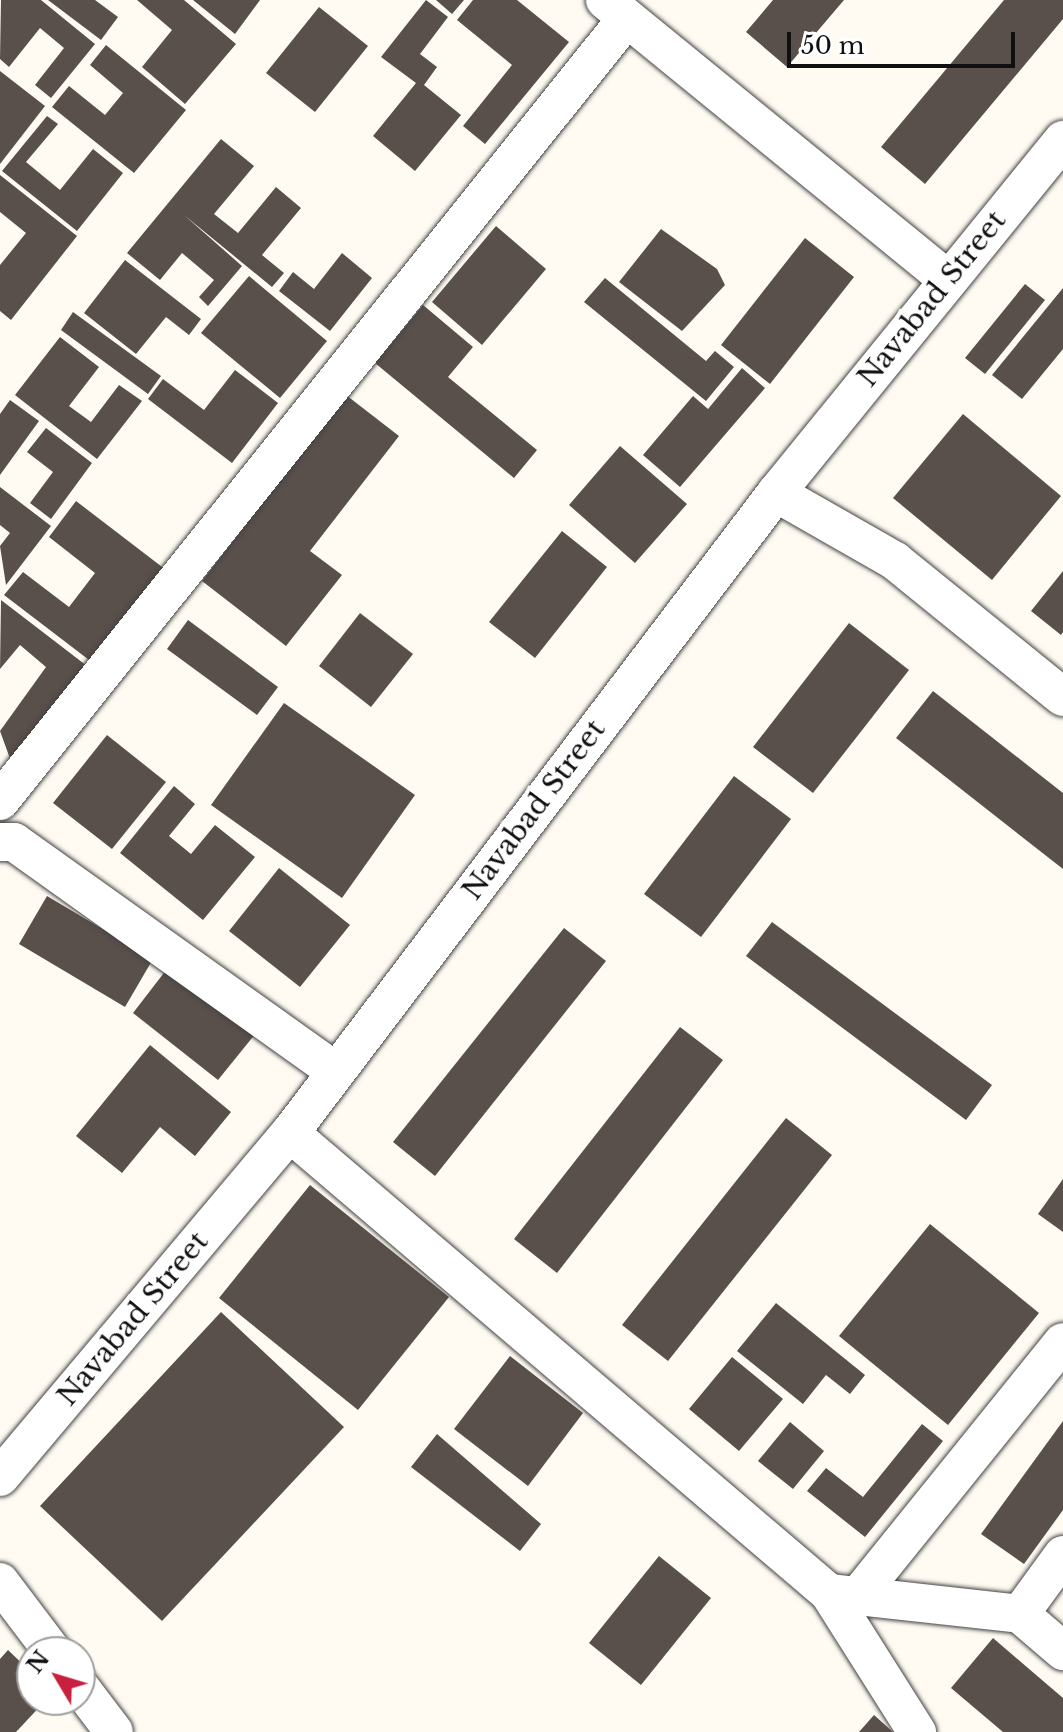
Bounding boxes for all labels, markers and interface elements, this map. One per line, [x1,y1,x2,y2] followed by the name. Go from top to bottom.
[791,16,1019,66] scale bar
[801,31,864,60] text: 50 m
[851,204,1013,394] street label: Navabad Street
[455,713,613,907] street label: Navabad Street
[51,1225,215,1413] street label: Navabad Street
[16,1636,96,1716] north arrow
[21,1646,55,1679] text: N

